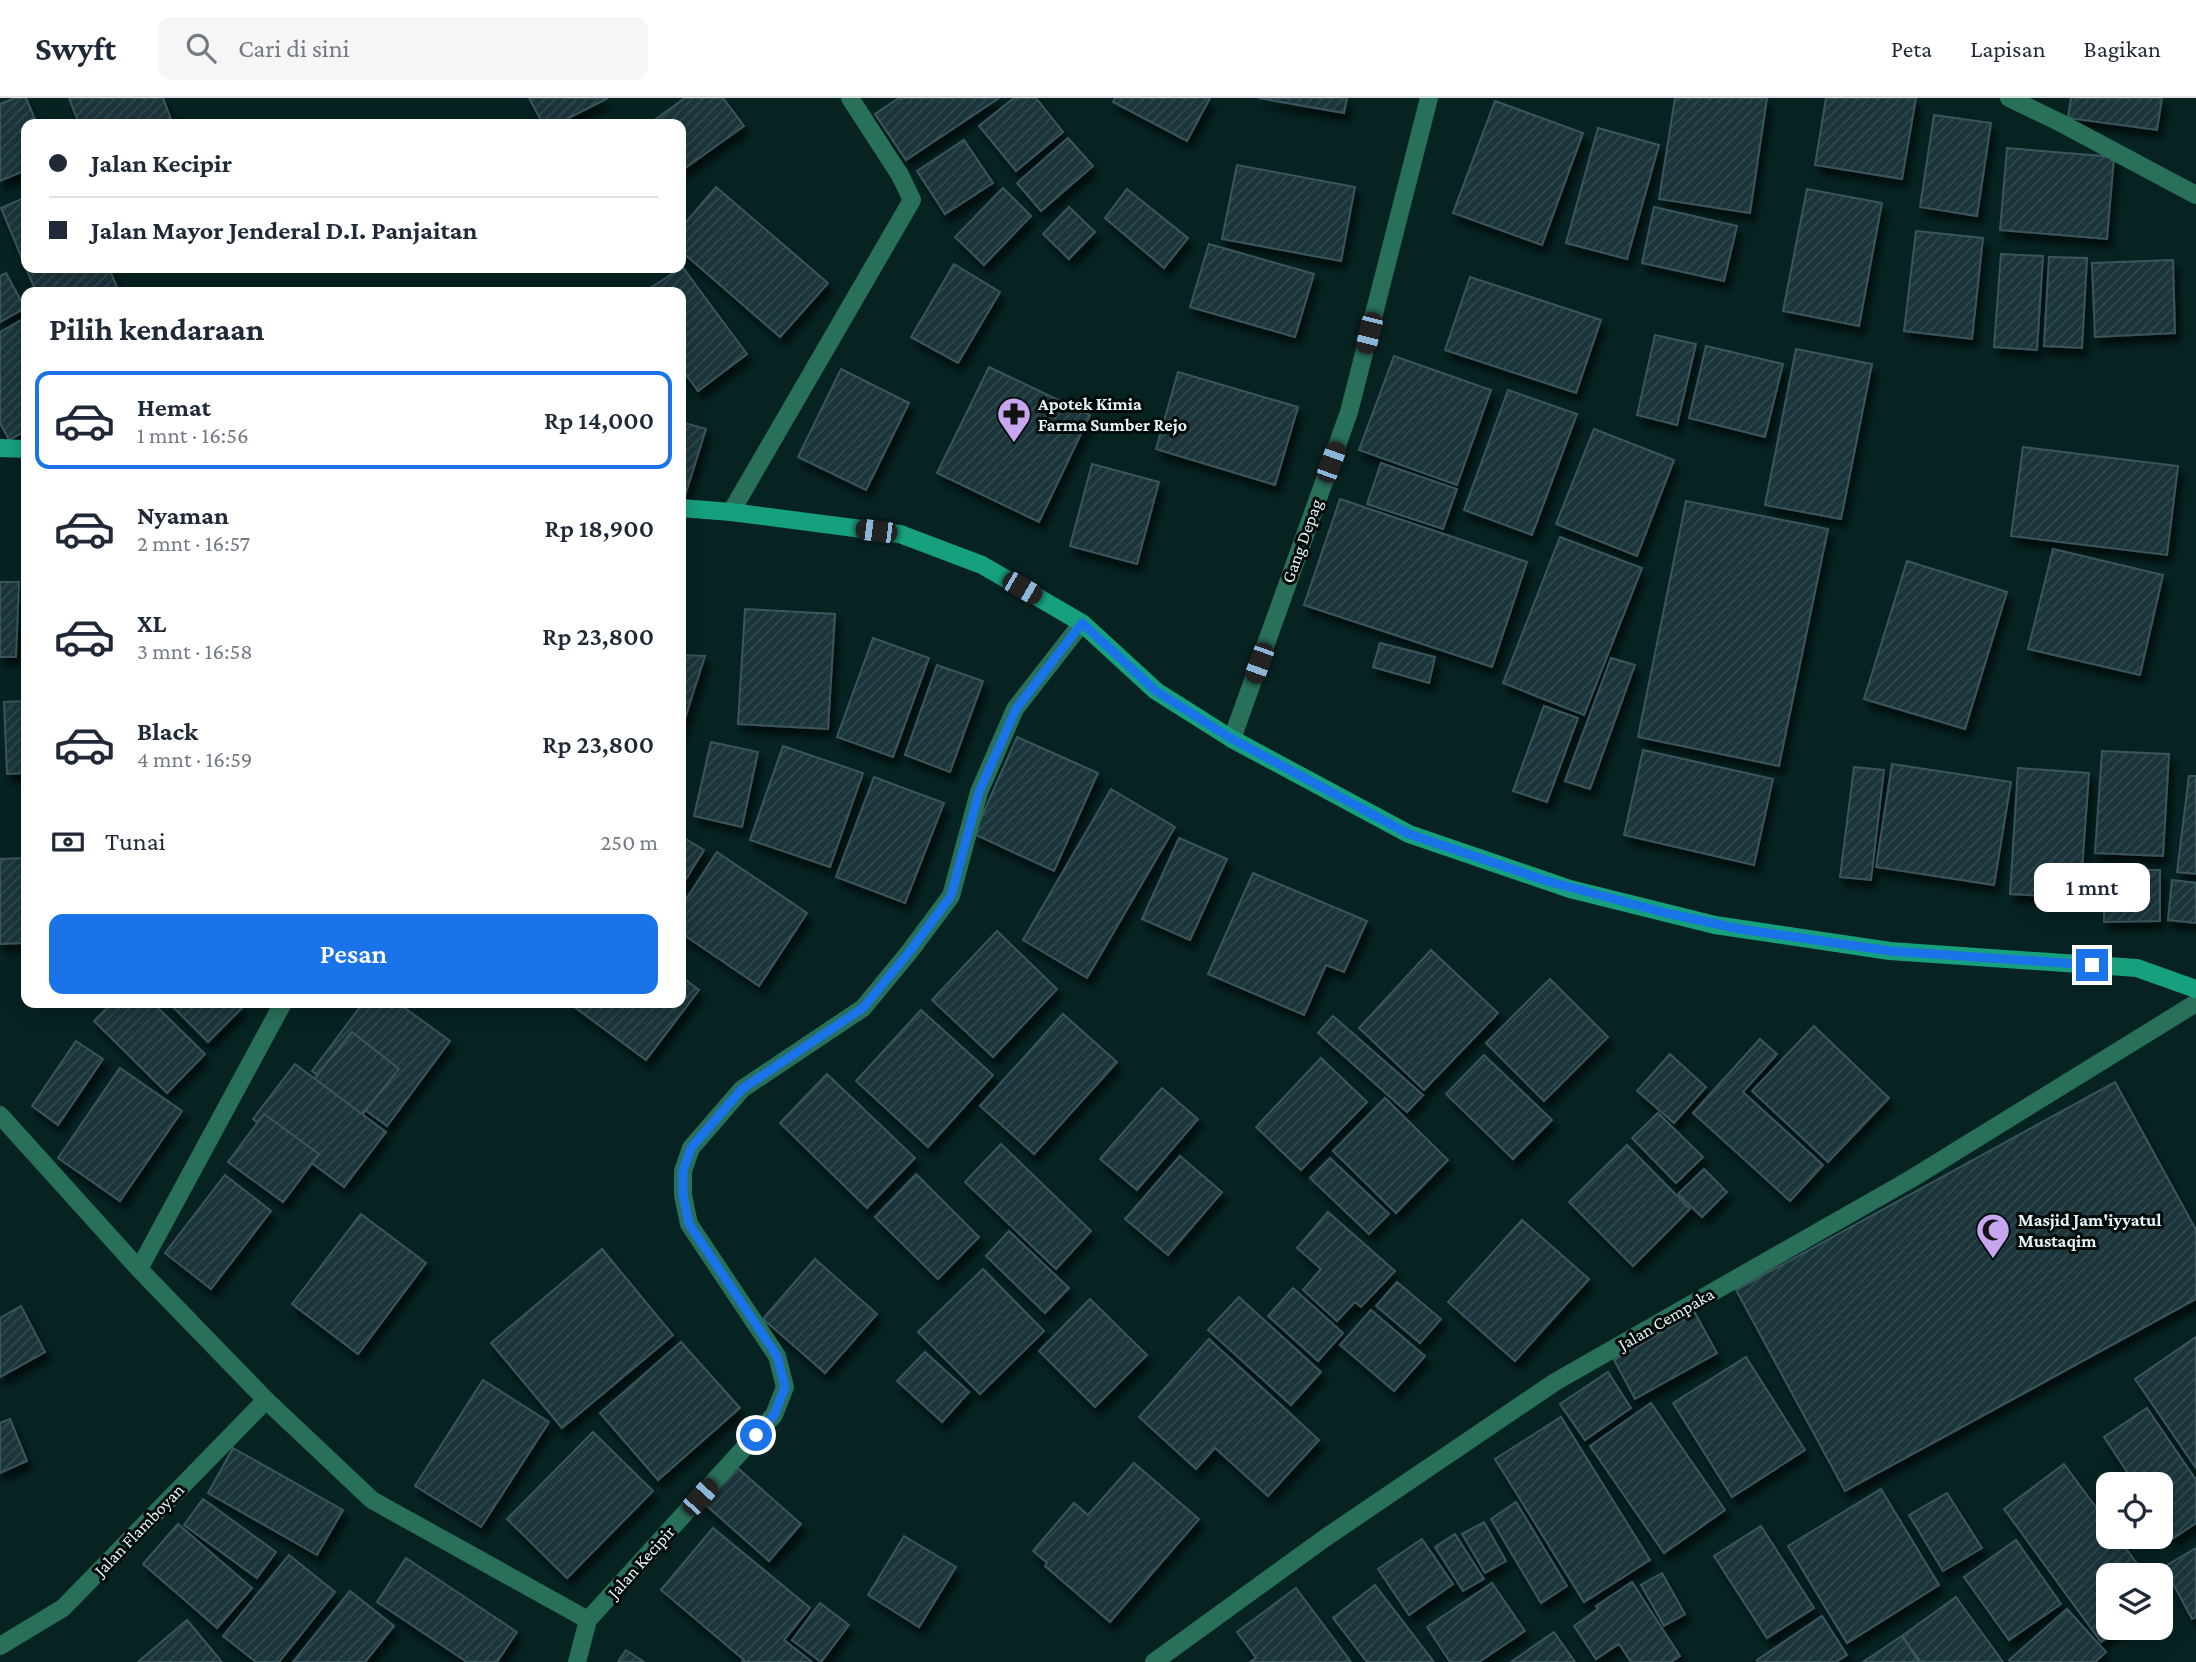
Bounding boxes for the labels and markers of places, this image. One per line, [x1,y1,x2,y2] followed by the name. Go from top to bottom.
[1037,394,1187,436] place label: Apotek Kimia Farma Sumber Rejo
[995,395,1033,444] pharmacy icon: Apotek Kimia Farma Sumber Rejo
[2018,1210,2161,1251] place label: Masjid Jam'iyyatul Mustaqim
[1974,1211,2012,1260] mosque icon: Masjid Jam'iyyatul Mustaqim

